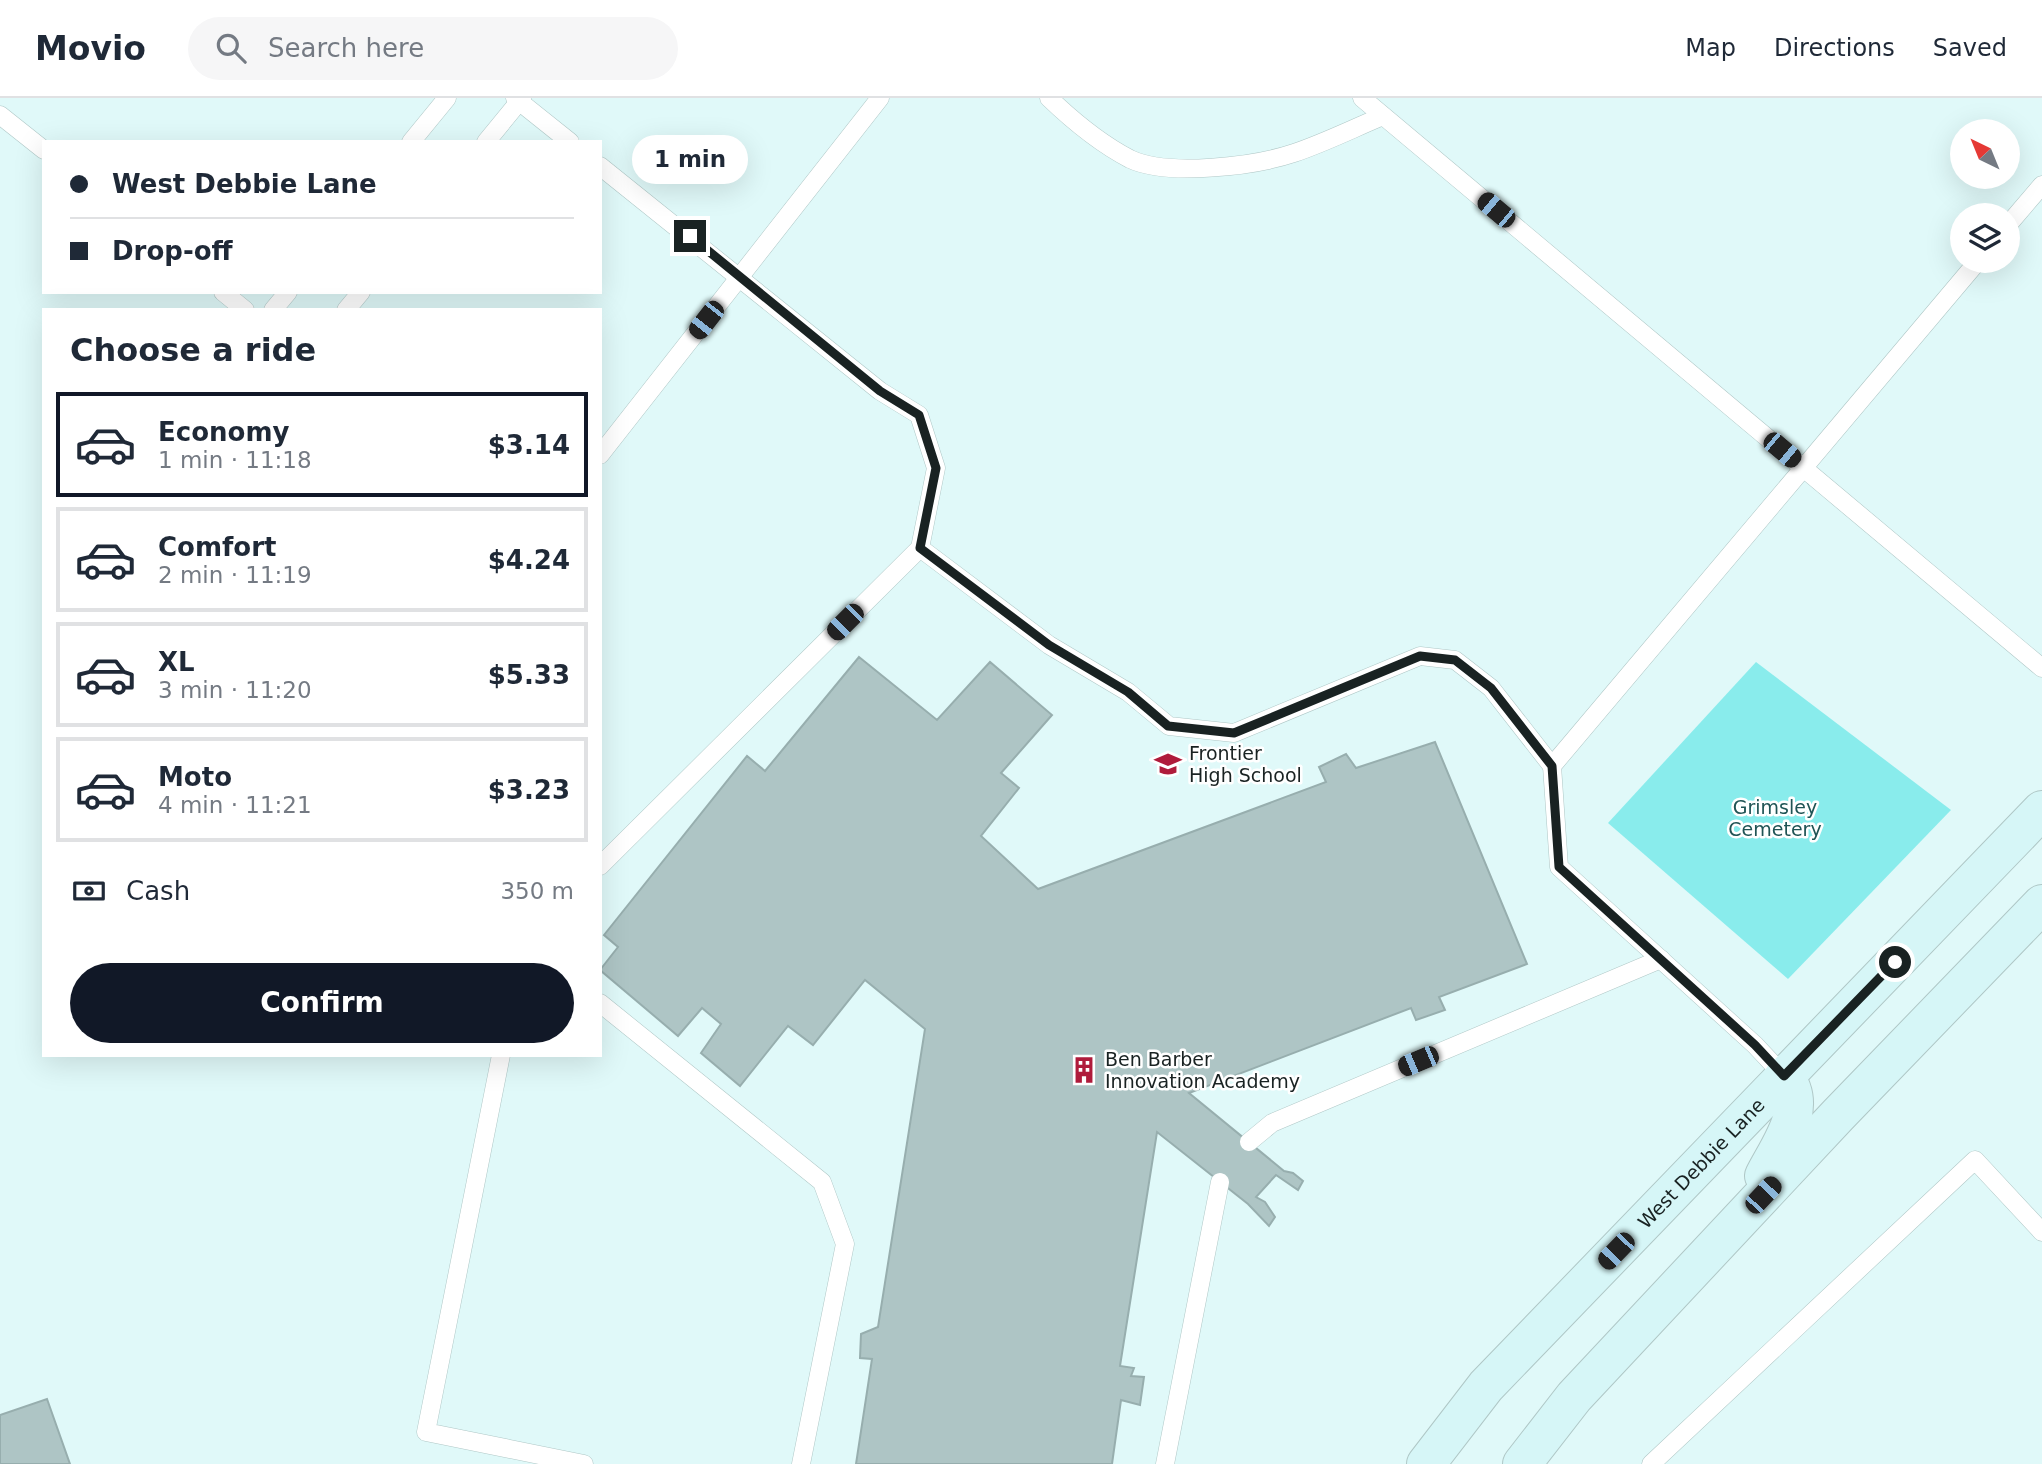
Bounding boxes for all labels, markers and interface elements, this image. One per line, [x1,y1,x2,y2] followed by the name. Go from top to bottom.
[188,17,678,80] search box
[35,29,146,68] text: Movio
[212,29,250,67] icon: search
[268,33,424,63] text: Search here
[1685,34,1736,62] text: Map
[1774,34,1895,62] text: Directions
[1933,34,2007,62] text: Saved
[1950,119,2020,189] north arrow
[1950,119,2020,273] map controls
[632,135,748,184] callout: 1 min
[654,146,726,172] text: 1 min
[112,169,377,199] text: West Debbie Lane
[1474,188,1519,232] car
[1950,203,2020,273] button: layers
[674,220,706,252] route end
[112,236,233,266] text: Drop-off
[685,297,728,343] car
[70,331,316,369] text: Choose a ride
[74,413,137,476] icon: car
[158,417,289,447] text: Economy
[1760,428,1805,472] car
[488,430,570,460] text: $3.14
[158,447,312,473] text: 1 min · 11:18
[74,528,137,591] icon: car
[158,532,276,562] text: Comfort
[488,545,570,575] text: $4.24
[158,562,312,588] text: 2 min · 11:19
[823,600,868,644] car
[74,643,137,706] icon: car
[158,647,195,677] text: XL
[488,660,570,690] text: $5.33
[158,677,312,703] text: 3 min · 11:20
[1189,742,1302,786] place label: Frontier High School
[1153,749,1183,779] school or university icon: Frontier High School
[74,758,137,821] icon: car
[158,762,232,792] text: Moto
[488,775,570,805] text: $3.23
[158,792,312,818] text: 4 min · 11:21
[1728,796,1822,840] park label: Grimsley Cemetery
[70,872,108,910] icon: cash
[126,876,190,906] text: Cash
[500,878,574,904] text: 350 m
[1879,946,1911,978] route start
[70,963,574,1043] button: Confirm
[1395,1043,1442,1079] car
[1105,1048,1300,1092] place label: Ben Barber Innovation Academy
[1069,1055,1099,1085] building icon: Ben Barber Innovation Academy
[1633,1094,1769,1233] street label: West Debbie Lane
[1741,1172,1786,1218] car
[1594,1229,1639,1273] car

